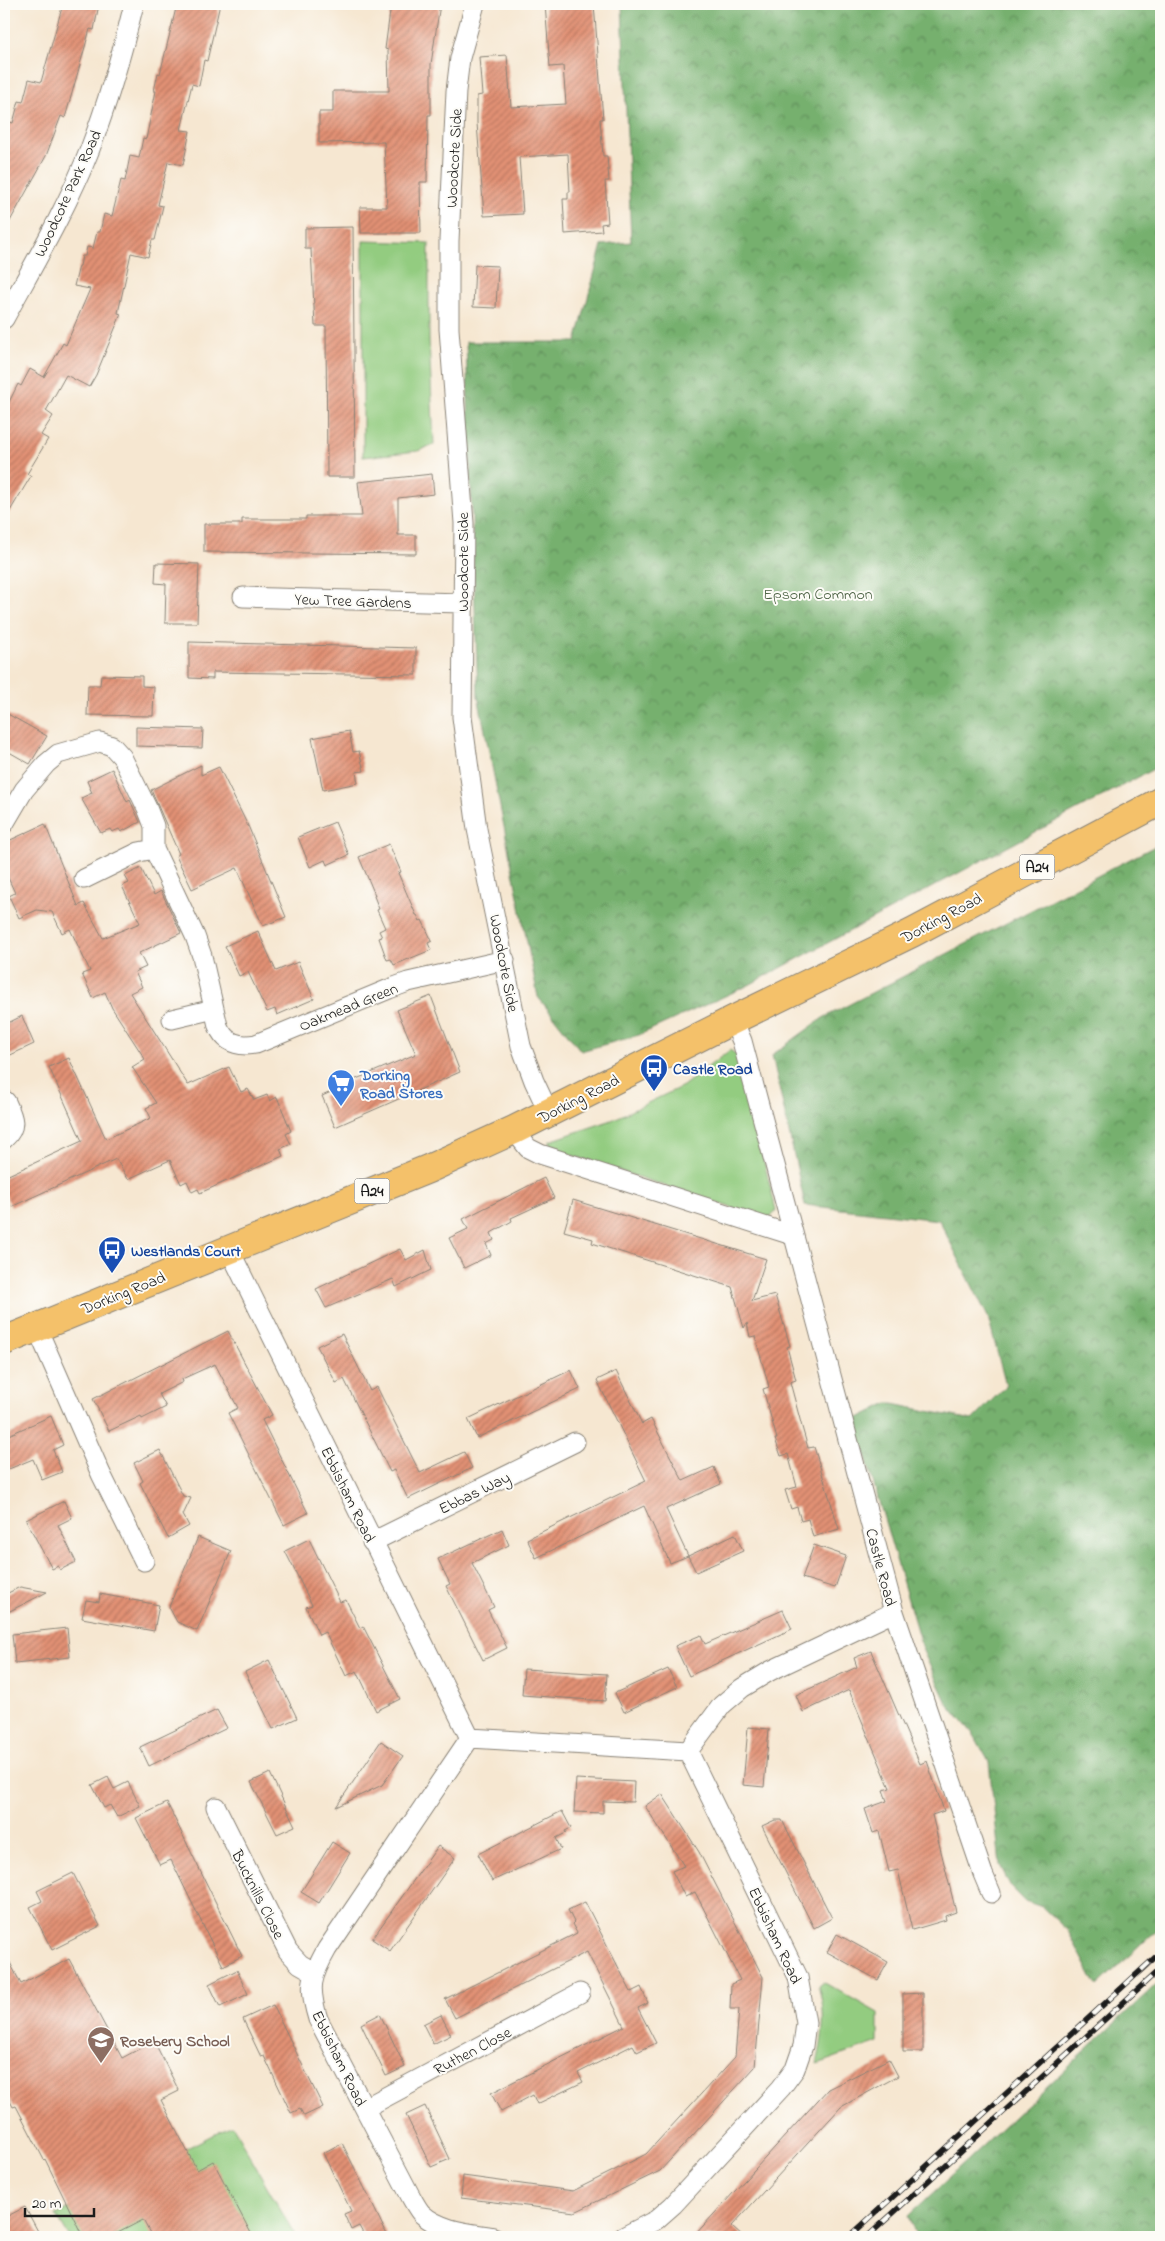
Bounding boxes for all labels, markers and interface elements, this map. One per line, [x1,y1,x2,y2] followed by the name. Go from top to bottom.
[440,107,470,208] street label: Woodcote Side
[29,126,109,261] street label: Woodcote Park Road
[452,512,476,612] street label: Woodcote Side
[763,583,873,607] park label: Epsom Common
[294,588,412,616] street label: Yew Tree Gardens
[1020,854,1054,880] road number: A24
[896,887,987,951] street label: Dorking Road
[482,912,524,1015] street label: Woodcote Side
[296,977,402,1039] street label: Oakmead Green
[639,1053,669,1092] bus stop icon: Castle Road
[673,1058,753,1082] place label: Castle Road
[359,1064,443,1106] place label: Dorking Road Stores
[326,1068,356,1107] supermarket icon: Dorking Road Stores
[533,1069,624,1131] street label: Dorking Road
[354,1178,390,1204] road number: A24
[97,1235,127,1274] bus stop icon: Westlands Court
[131,1240,242,1264] place label: Westlands Court
[77,1266,169,1322] street label: Dorking Road
[313,1443,381,1547] street label: Ebbisham Road
[435,1466,515,1521] street label: Ebbas Way
[858,1526,902,1609] street label: Castle Road
[224,1845,290,1944] street label: Bucknills Close
[741,1883,807,1988] street label: Ebbisham Road
[304,2007,372,2111] street label: Ebbisham Road
[430,2021,517,2082] street label: Ruthen Close
[86,2025,116,2064] school or university icon: Rosebery School
[119,2030,230,2055] place label: Rosebery School
[25,2186,94,2218] scale bar
[32,2193,62,2215] text: 20 m

